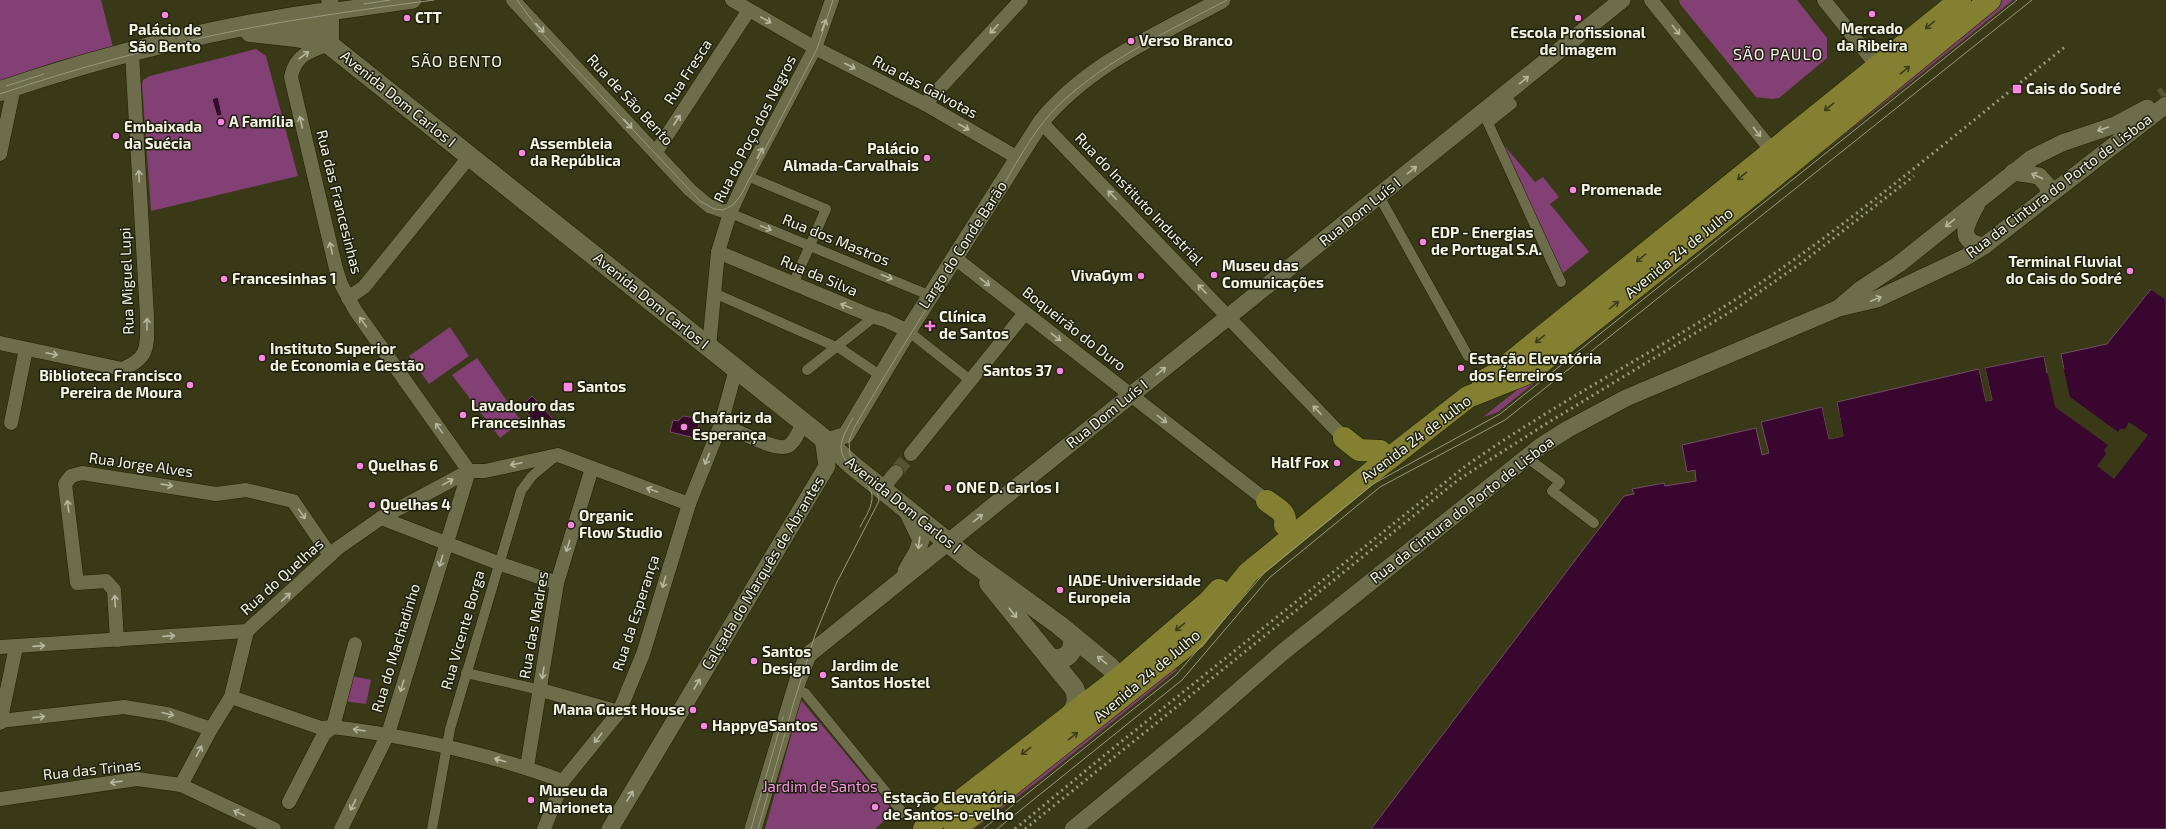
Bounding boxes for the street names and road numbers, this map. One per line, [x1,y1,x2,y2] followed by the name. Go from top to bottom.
[659,35,715,108] street label: Rua Fresca
[337,46,460,150] street label: Avenida Dom Carlos I
[584,50,678,149] street label: Rua de São Bento
[870,51,981,121] street label: Rua das Gaivotas
[709,52,800,206] street label: Rua do Poço dos Negros
[1962,109,2155,261] street label: Rua da Cintura do Porto de Lisboa
[313,128,367,276] street label: Rua das Francesinhas
[1072,128,1208,269] street label: Rua do Instituto Industrial
[1315,173,1404,249] street label: Rua Dom Luís I
[914,177,1010,312] street label: Largo do Conde Barão
[1621,203,1736,301] street label: Avenida 24 de Julho
[780,209,893,269] street label: Rua dos Mastros
[115,227,137,335] street label: Rua Miguel Lupi
[590,248,713,352] street label: Avenida Dom Carlos I
[778,251,861,299] street label: Rua da Silva
[1019,282,1130,374] street label: Boqueirão do Duro
[1062,375,1151,451] street label: Rua Dom Luís I
[1357,391,1474,486] street label: Avenida 24 de Julho
[1366,432,1557,587] street label: Rua da Cintura do Porto de Lisboa
[88,448,194,480] street label: Rua Jorge Alves
[842,452,965,556] street label: Avenida Dom Carlos I
[697,472,828,673] street label: Calçada do Marquês de Abrantes
[236,534,327,619] street label: Rua do Quelhas
[608,552,663,673] street label: Rua da Esperança
[436,568,488,691] street label: Rua Vicente Borga
[515,570,551,680] street label: Rua das Madres
[367,581,423,714] street label: Rua do Machadinho
[1089,625,1203,725] street label: Avenida 24 de Julho
[42,755,142,783] street label: Rua das Trinas

